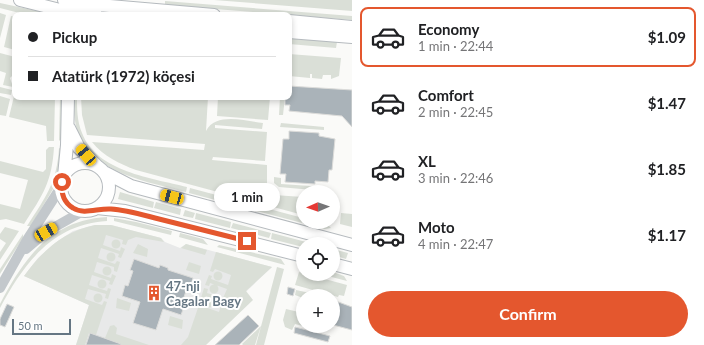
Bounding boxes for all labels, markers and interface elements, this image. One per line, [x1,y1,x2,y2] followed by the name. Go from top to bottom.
[370,19,406,55] icon: car
[418,20,479,38] text: Economy
[52,28,97,46] text: Pickup
[648,28,686,46] text: $1.09
[418,38,493,54] text: 1 min · 22:44
[52,67,195,85] text: Atatürk (1972) köçesi
[370,85,406,121] icon: car
[418,86,474,104] text: Comfort
[648,94,686,112] text: $1.47
[418,104,493,120] text: 2 min · 22:45
[74,142,98,168] car
[370,151,406,187] icon: car
[418,152,436,170] text: XL
[648,160,686,178] text: $1.85
[418,170,493,186] text: 3 min · 22:46
[53,173,71,191] route start
[214,183,280,211] callout: 1 min
[296,185,340,229] north arrow
[296,185,340,333] map controls
[159,188,185,206] car
[231,189,263,205] text: 1 min
[370,217,406,253] icon: car
[418,218,455,236] text: Moto
[33,221,59,243] car
[648,226,686,244] text: $1.17
[238,232,256,250] route end
[418,236,493,252] text: 4 min · 22:47
[296,237,340,281] button: locate
[166,278,241,309] place label: 47-nji Cagalar Bagy
[145,284,163,302] building icon: 47-nji Cagalar Bagy
[296,289,340,333] button: +
[368,291,688,337] button: Confirm
[12,317,71,336] scale bar
[18,319,43,332] text: 50 m

